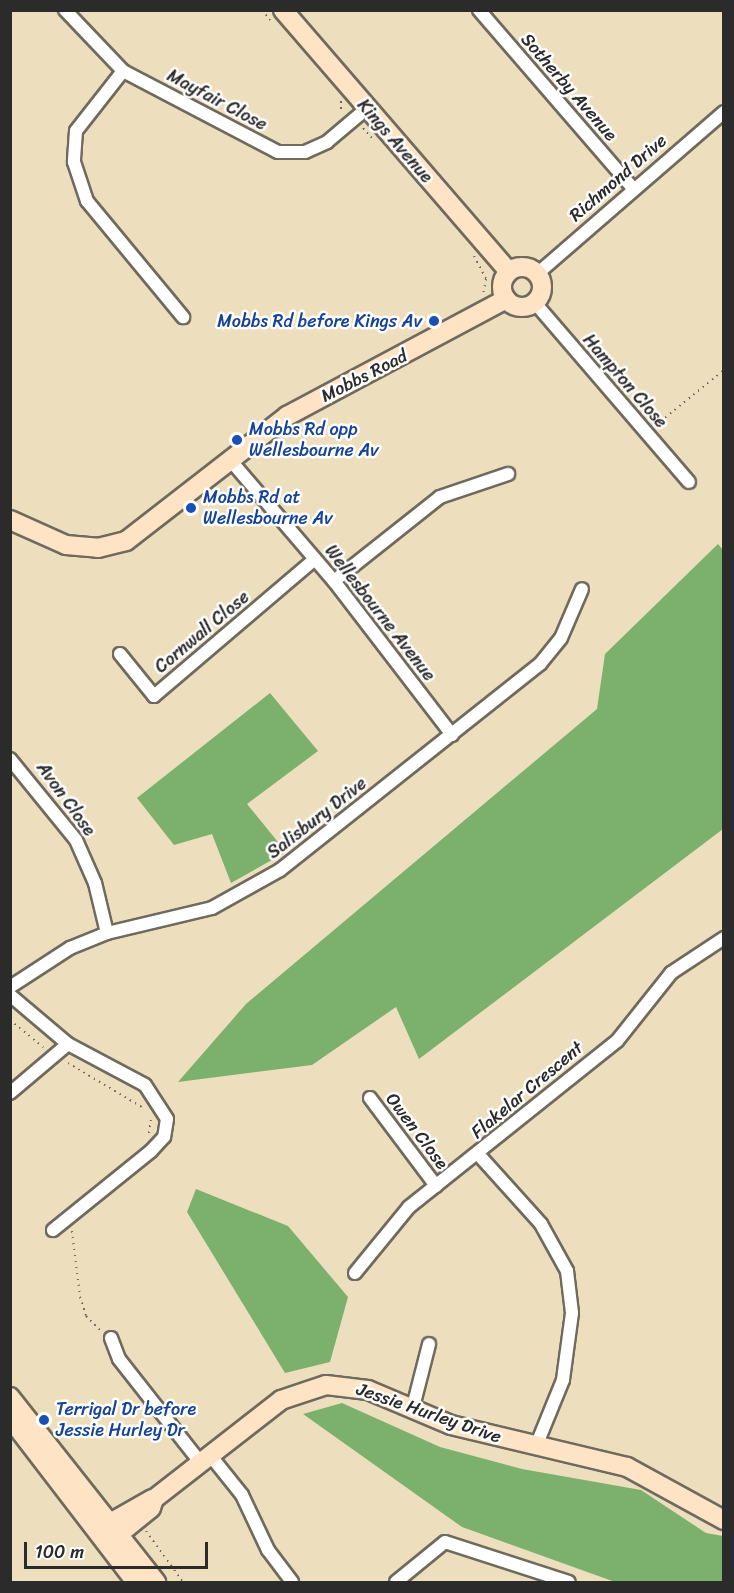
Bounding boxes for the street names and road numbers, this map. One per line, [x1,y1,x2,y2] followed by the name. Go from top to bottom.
[516,29,622,145] street label: Sotherby Avenue
[163,65,271,135] street label: Mayfair Close
[353,95,437,187] street label: Kings Avenue
[565,130,671,226] street label: Richmond Drive
[578,329,672,433] street label: Hampton Close
[317,345,411,407] street label: Mobbs Road
[320,541,440,685] street label: Wellesbourne Avenue
[150,586,254,678] street label: Cornwall Close
[32,758,100,840] street label: Avon Close
[263,773,371,863] street label: Salisbury Drive
[466,1036,588,1144] street label: Flakelar Crescent
[381,1088,453,1174] street label: Owen Close
[354,1378,504,1448] street label: Jessie Hurley Drive

